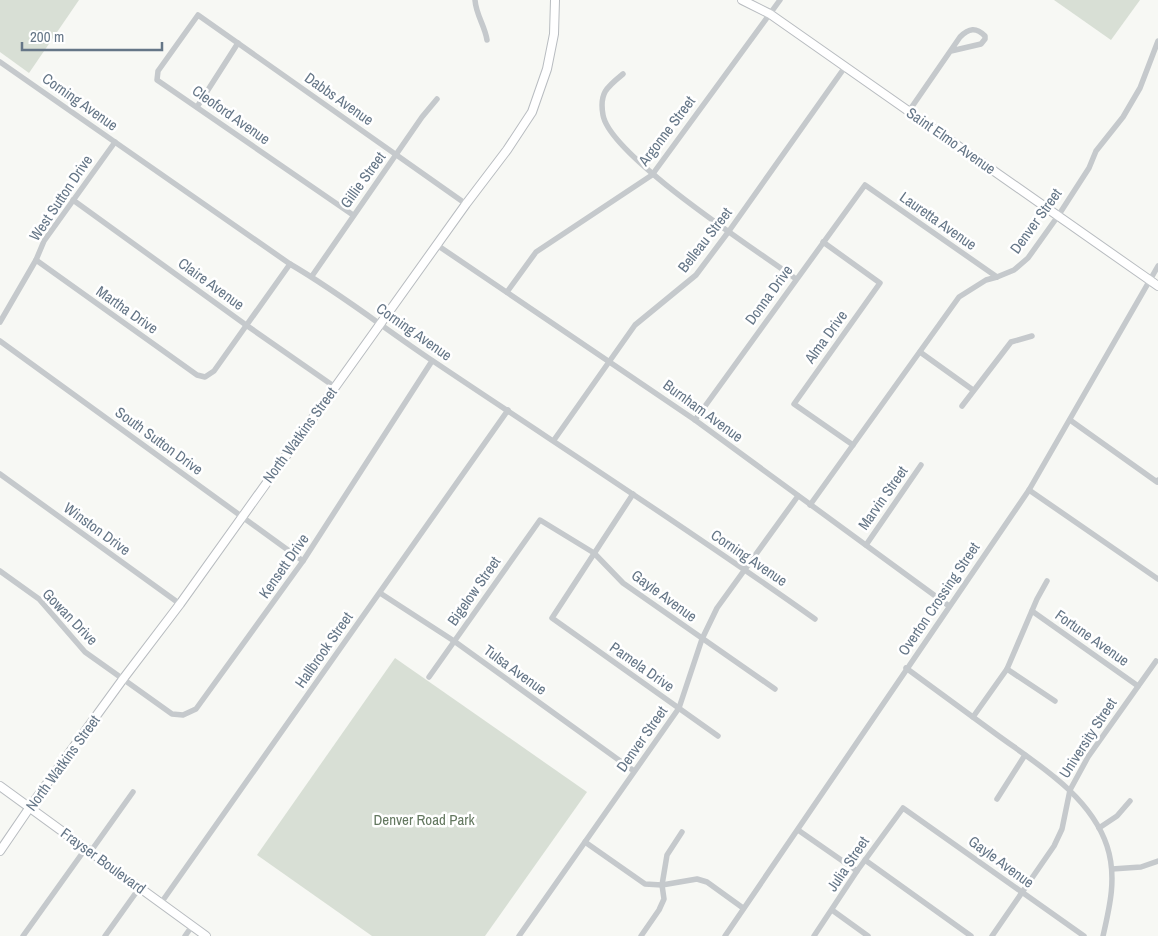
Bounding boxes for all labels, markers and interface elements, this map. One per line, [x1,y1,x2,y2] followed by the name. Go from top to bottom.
[22,20,162,52] scale bar
[30,26,64,47] text: 200 m
[301,67,378,130] street label: Dabbs Avenue
[38,68,122,136] street label: Corning Avenue
[188,80,275,149] street label: Cleoford Avenue
[633,91,700,171] street label: Argonne Street
[902,102,1000,179] street label: Saint Elmo Avenue
[335,147,391,212] street label: Gillie Street
[24,150,97,245] street label: West Sutton Drive
[1005,183,1067,258] street label: Denver Street
[896,186,981,255] street label: Lauretta Avenue
[673,202,737,277] street label: Belleau Street
[174,252,249,315] street label: Claire Avenue
[740,260,797,329] street label: Donna Drive
[92,281,163,339] street label: Martha Drive
[372,298,456,366] street label: Corning Avenue
[799,306,852,368] street label: Alma Drive
[659,374,748,447] street label: Burnham Avenue
[258,382,342,487] street label: North Watkins Street
[111,402,208,480] street label: South Sutton Drive
[853,461,913,534] street label: Marvin Street
[60,497,135,560] street label: Winston Drive
[707,524,792,591] street label: Corning Avenue
[254,529,314,602] street label: Kensett Drive
[893,537,985,660] street label: Overton Crossing Street
[442,551,505,630] street label: Bigelow Street
[627,565,701,627] street label: Gayle Avenue
[38,584,103,650] street label: Gowan Drive
[1051,604,1134,671] street label: Fortune Avenue
[290,607,358,692] street label: Hallbrook Street
[606,637,679,697] street label: Pamela Drive
[479,640,551,700] street label: Tulsa Avenue
[1054,693,1122,782] street label: University Street
[611,701,672,776] street label: Denver Street
[21,710,105,815] street label: North Watkins Street
[373,809,475,830] park label: Denver Road Park
[56,823,150,899] street label: Frayser Boulevard
[964,831,1038,893] street label: Gayle Avenue
[821,832,874,895] street label: Julia Street

